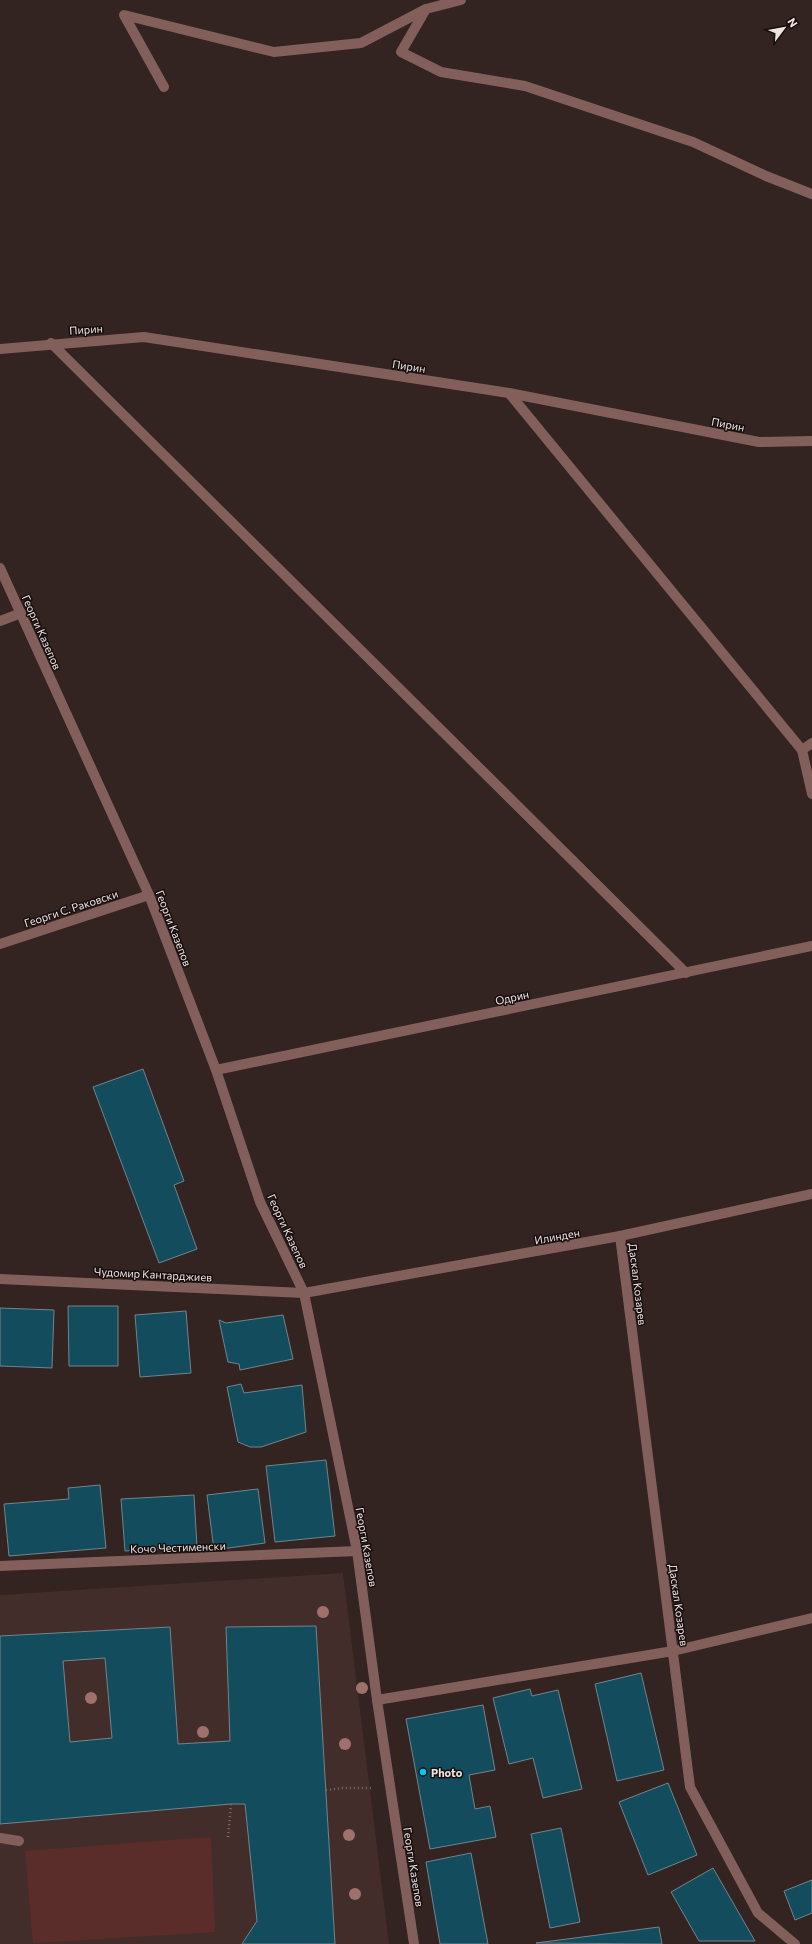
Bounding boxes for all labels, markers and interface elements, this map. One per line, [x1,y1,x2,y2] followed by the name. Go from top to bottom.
[764,8,804,48] north arrow
[785,15,801,29] text: N
[69,321,103,337] street label: Пирин
[391,357,427,375] street label: Пирин
[710,414,746,434] street label: Пирин
[20,593,64,671] street label: Георги Казепов
[22,887,120,929] street label: Георги С. Раковски
[154,888,195,968] street label: Георги Казепов
[494,987,530,1007] street label: Одрин
[265,1192,311,1270] street label: Георги Казепов
[533,1226,581,1246] street label: Илинден
[627,1242,649,1326] street label: Даскал Козарев
[94,1264,213,1284] street label: Чудомир Кантарджиев
[354,1506,380,1588] street label: Георги Казепов
[130,1539,226,1555] street label: Кочо Честименски
[667,1563,691,1647] street label: Даскал Козарев
[431,1766,463,1779] place label: Photo
[418,1767,428,1777] marker: Photo
[401,1826,427,1908] street label: Георги Казепов

